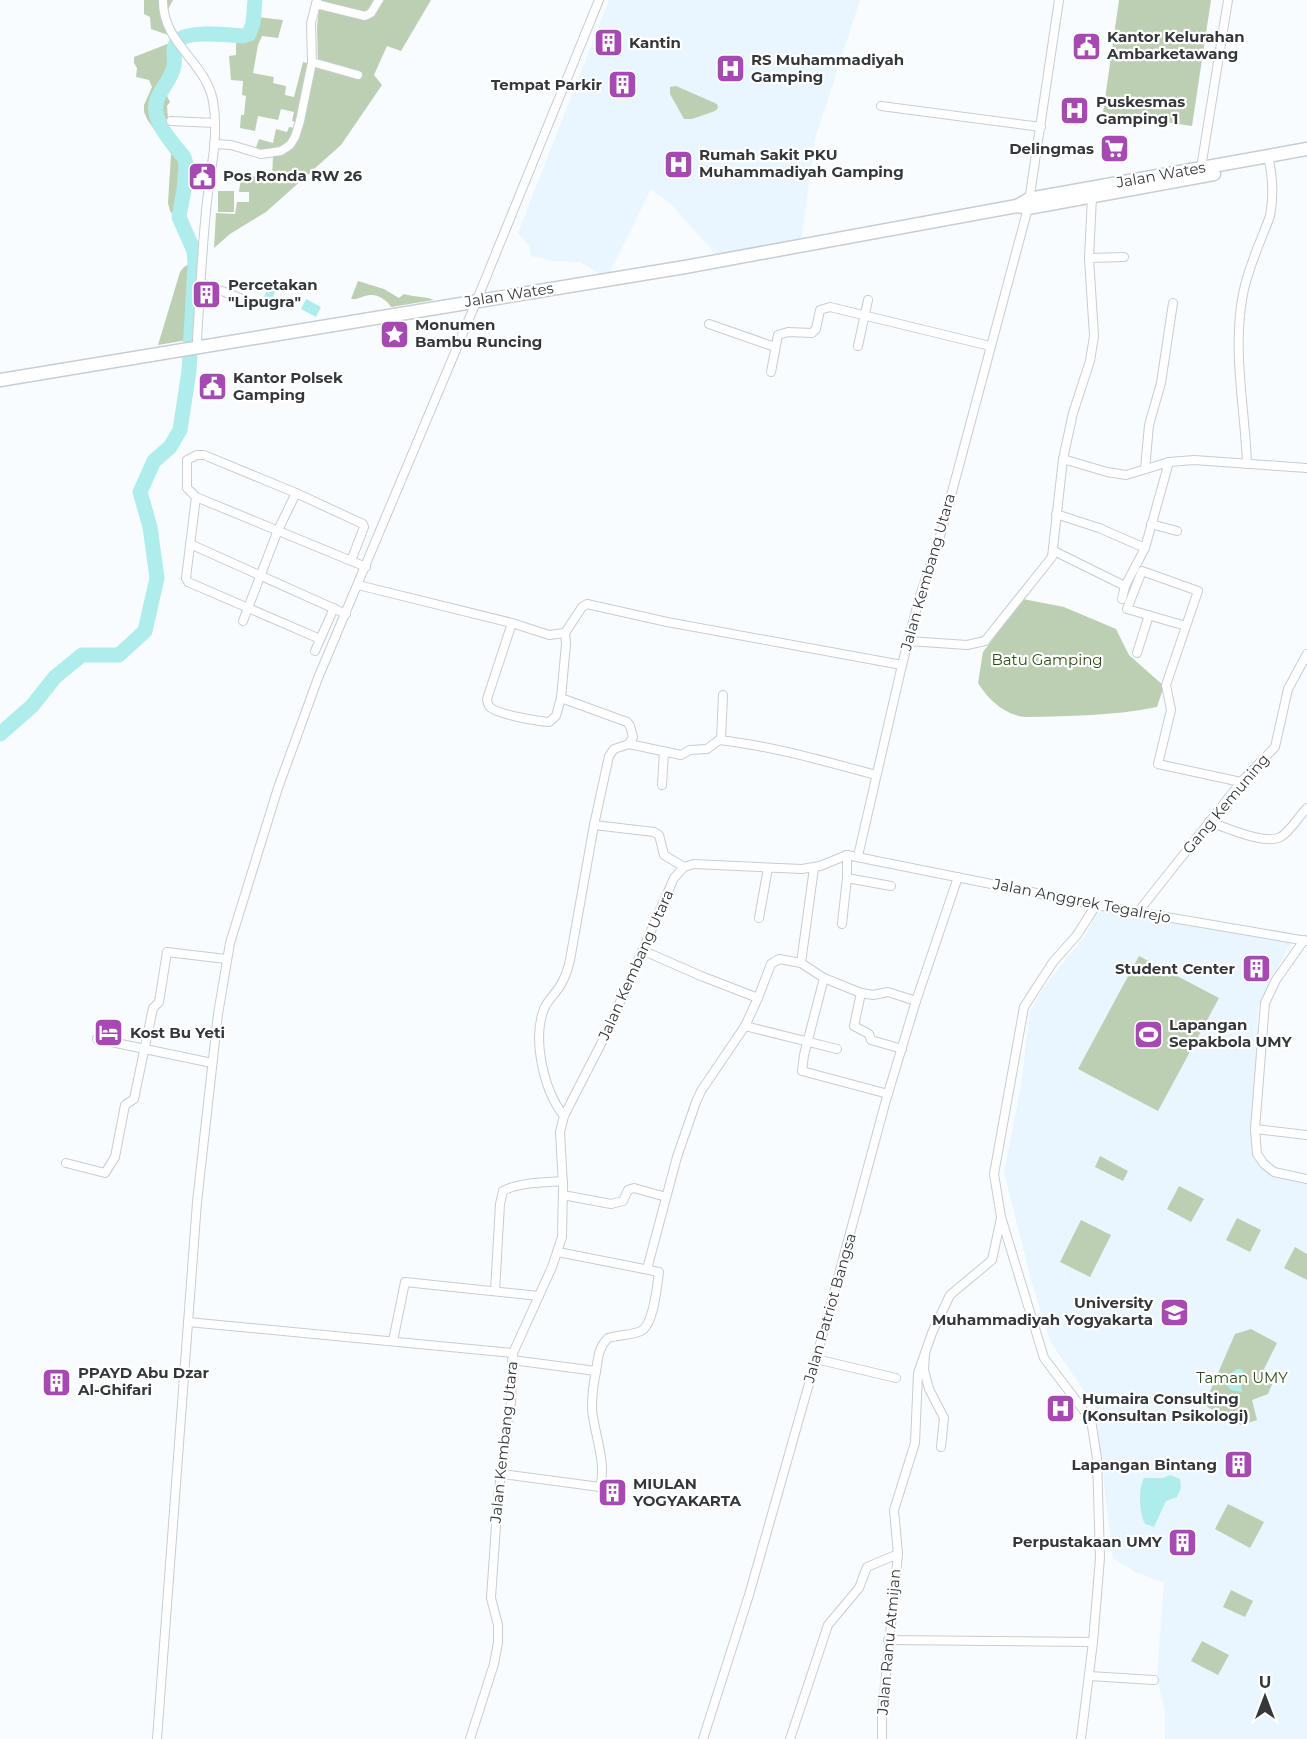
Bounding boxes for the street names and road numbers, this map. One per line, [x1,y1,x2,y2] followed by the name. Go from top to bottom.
[1114,157,1207,192] street label: Jalan Wates
[462,278,555,311] street label: Jalan Wates
[896,491,959,654] street label: Jalan Kembang Utara
[1178,750,1273,858] street label: Gang Kemuning
[991,874,1173,927] street label: Jalan Anggrek Tegalrejo
[593,887,677,1044] street label: Jalan Kembang Utara
[799,1231,860,1386] street label: Jalan Patriot Bangsa
[485,1360,521,1525] street label: Jalan Kembang Utara
[873,1568,904,1717] street label: Jalan Ranu Atmijan

